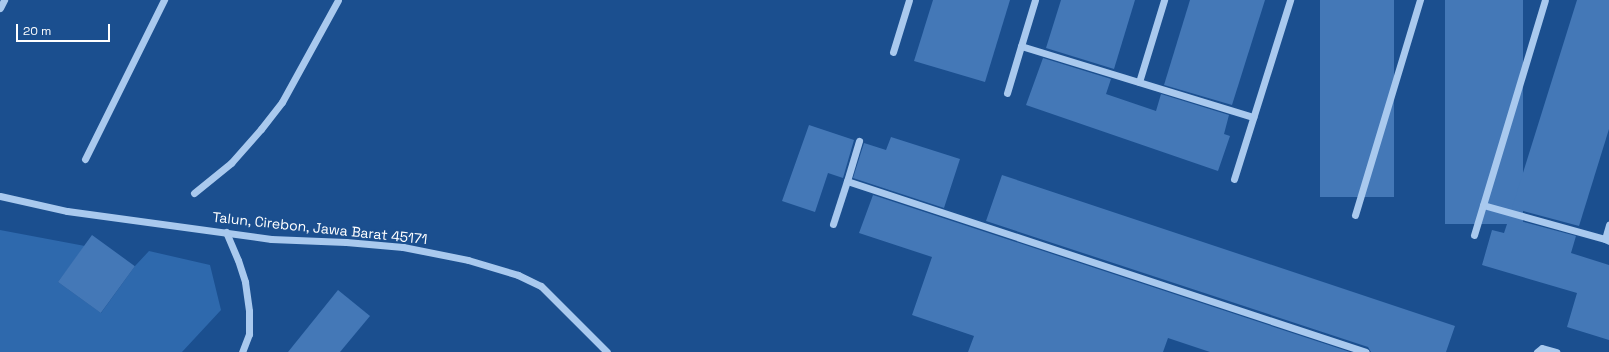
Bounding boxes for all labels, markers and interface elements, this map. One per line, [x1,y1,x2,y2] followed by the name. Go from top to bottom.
[18,16,112,42] scale bar
[23,23,51,39] text: 20 m
[211,208,429,248] street label: Talun, Cirebon, Jawa Barat 45171

